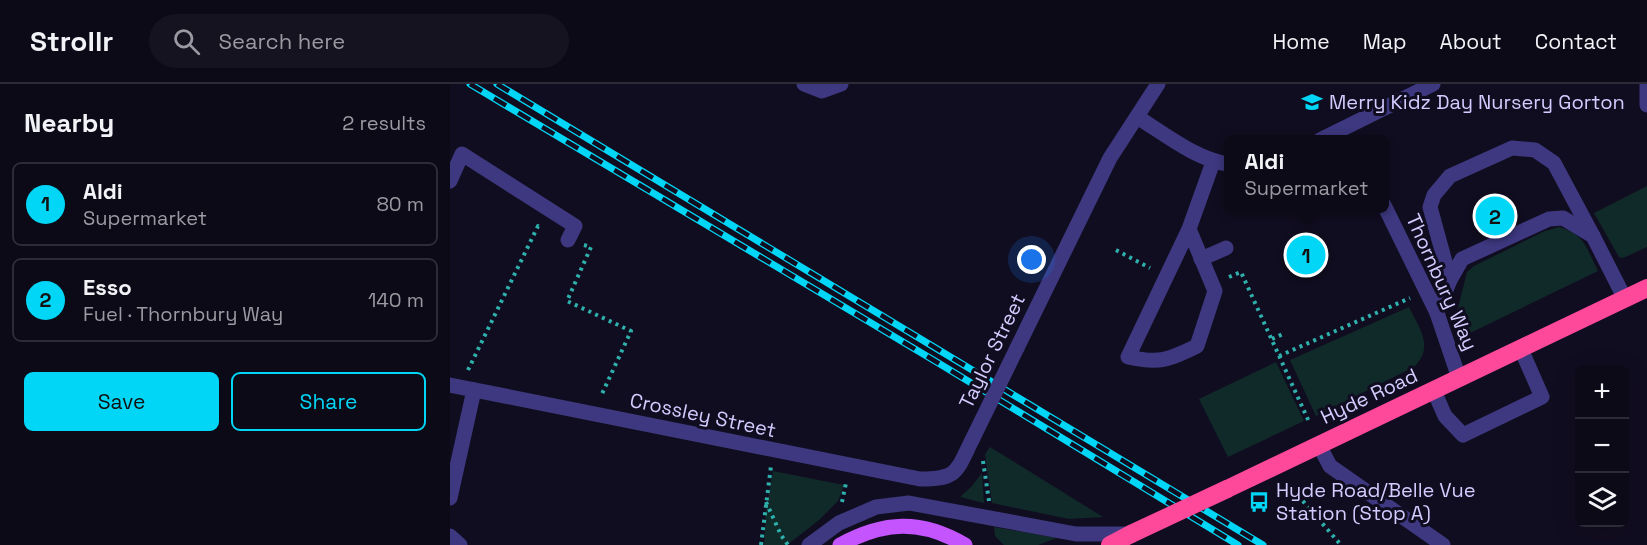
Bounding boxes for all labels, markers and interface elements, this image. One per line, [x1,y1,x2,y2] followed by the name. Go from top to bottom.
[149,14,569,68] search box
[30,23,113,59] text: Strollr
[170,25,203,58] icon: search
[218,27,345,55] text: Search here
[1272,28,1330,55] text: Home
[1363,28,1407,55] text: Map
[1440,28,1502,55] text: About
[1535,28,1617,55] text: Contact
[1329,89,1625,115] place label: Merry Kidz Day Nursery Gorton
[1300,90,1324,114] school or university icon: Merry Kidz Day Nursery Gorton
[24,106,114,140] text: Nearby
[342,110,426,136] text: 2 results
[1224,135,1389,213] popup
[1245,147,1284,175] text: Aldi
[1245,175,1368,201] text: Supermarket
[83,177,123,205] text: Aldi
[41,191,50,217] text: 1
[376,191,424,217] text: 80 m
[1476,194,1514,238] pin: 2
[83,205,207,231] text: Supermarket
[1400,210,1484,354] street label: Thornbury Way
[1286,232,1326,278] pin: 1
[1017,245,1046,274] your location
[83,273,132,301] text: Esso
[40,287,51,313] text: 2
[368,287,424,313] text: 140 m
[953,289,1031,413] street label: Taylor Street
[83,301,283,327] text: Fuel · Thornbury Way
[1316,362,1422,430] street label: Hyde Road
[1575,365,1629,527] map controls
[1575,365,1629,419] button: +
[24,372,219,431] button: Save
[231,372,426,431] button: Share
[628,387,778,443] street label: Crossley Street
[1575,419,1629,473] button: −
[1575,473,1629,527] button: layers
[1276,477,1476,526] place label: Hyde Road/Belle Vue Station (Stop A)
[1247,490,1271,514] bus stop icon: Hyde Road/Belle Vue Station (Stop A)

